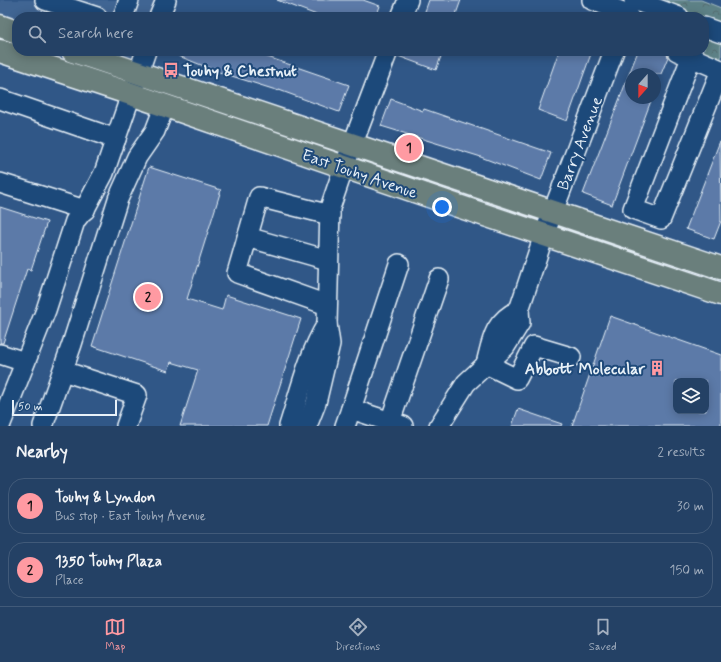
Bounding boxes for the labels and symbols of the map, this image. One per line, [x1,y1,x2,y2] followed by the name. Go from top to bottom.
[162,61,180,79] bus stop icon: Touhy & Chestnut
[183,61,297,82] place label: Touhy & Chestnut
[625,68,661,104] north arrow
[553,93,608,194] street label: Barry Avenue
[396,133,422,163] pin: 1
[299,145,420,204] street label: East Touhy Avenue
[432,197,452,217] your location
[135,282,161,312] pin: 2
[525,359,645,380] place label: Abbott Molecular
[648,359,666,377] building icon: Abbott Molecular
[12,398,117,417] scale bar

